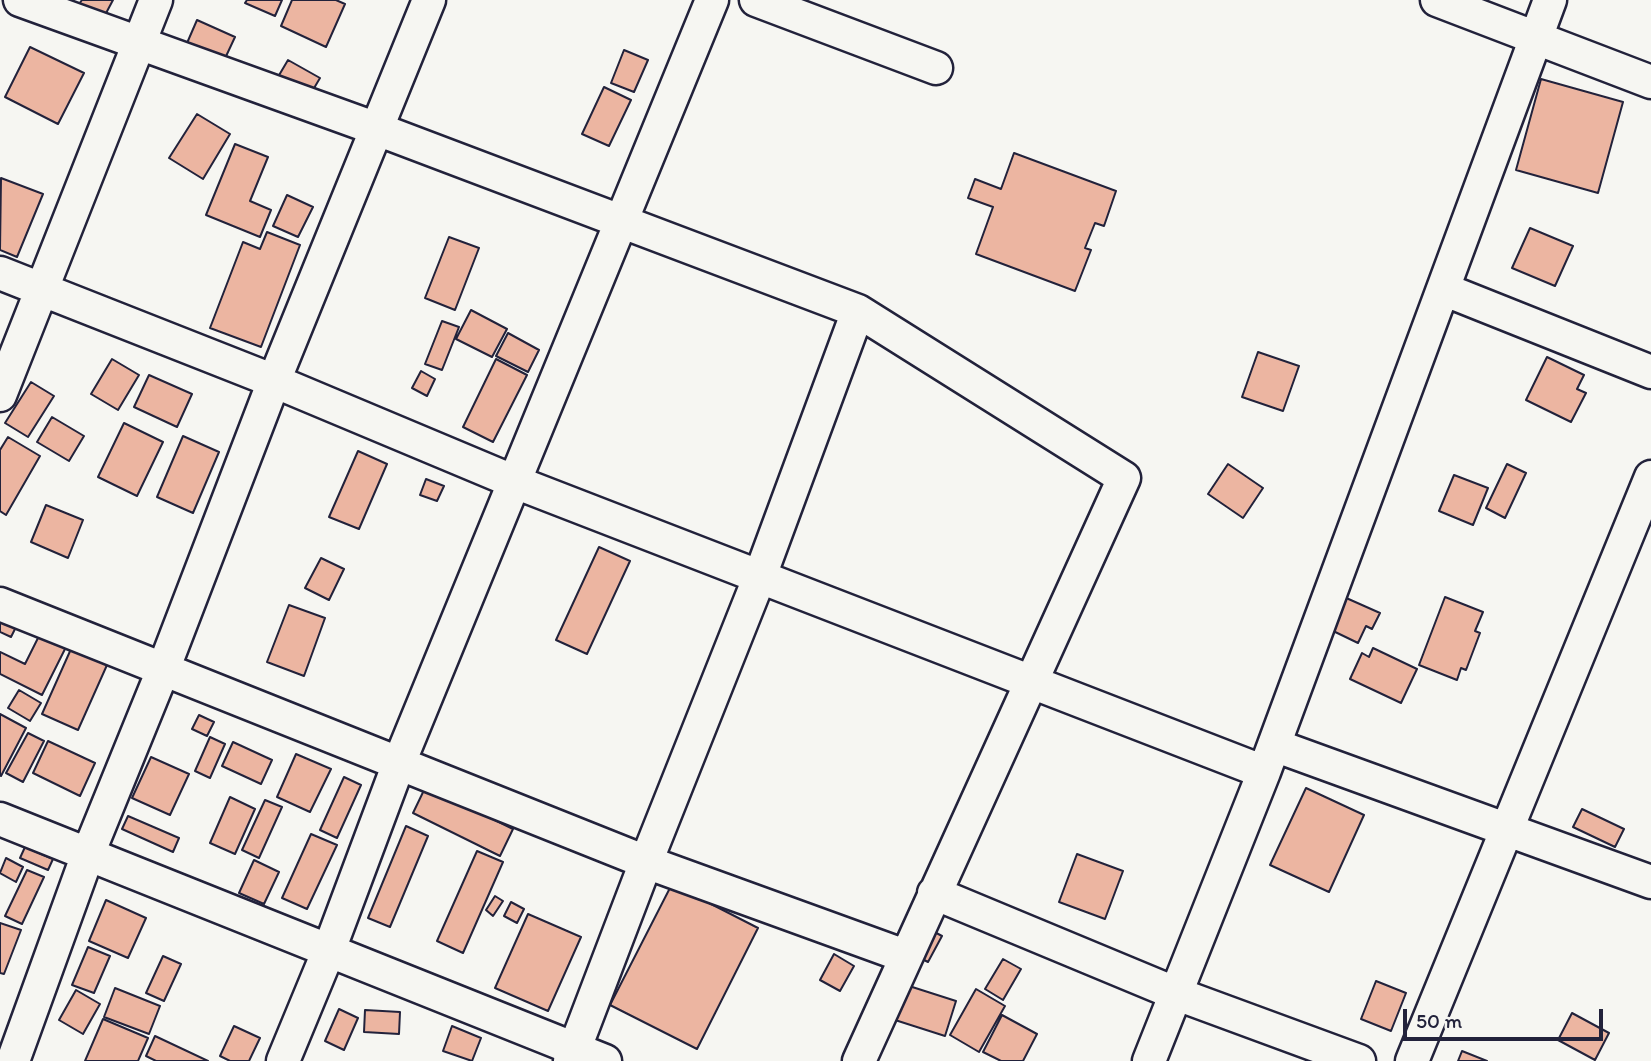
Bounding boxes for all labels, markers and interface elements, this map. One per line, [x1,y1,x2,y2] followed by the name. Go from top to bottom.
[1406,995,1606,1038] scale bar
[1416,1008,1462,1033] text: 50 m

